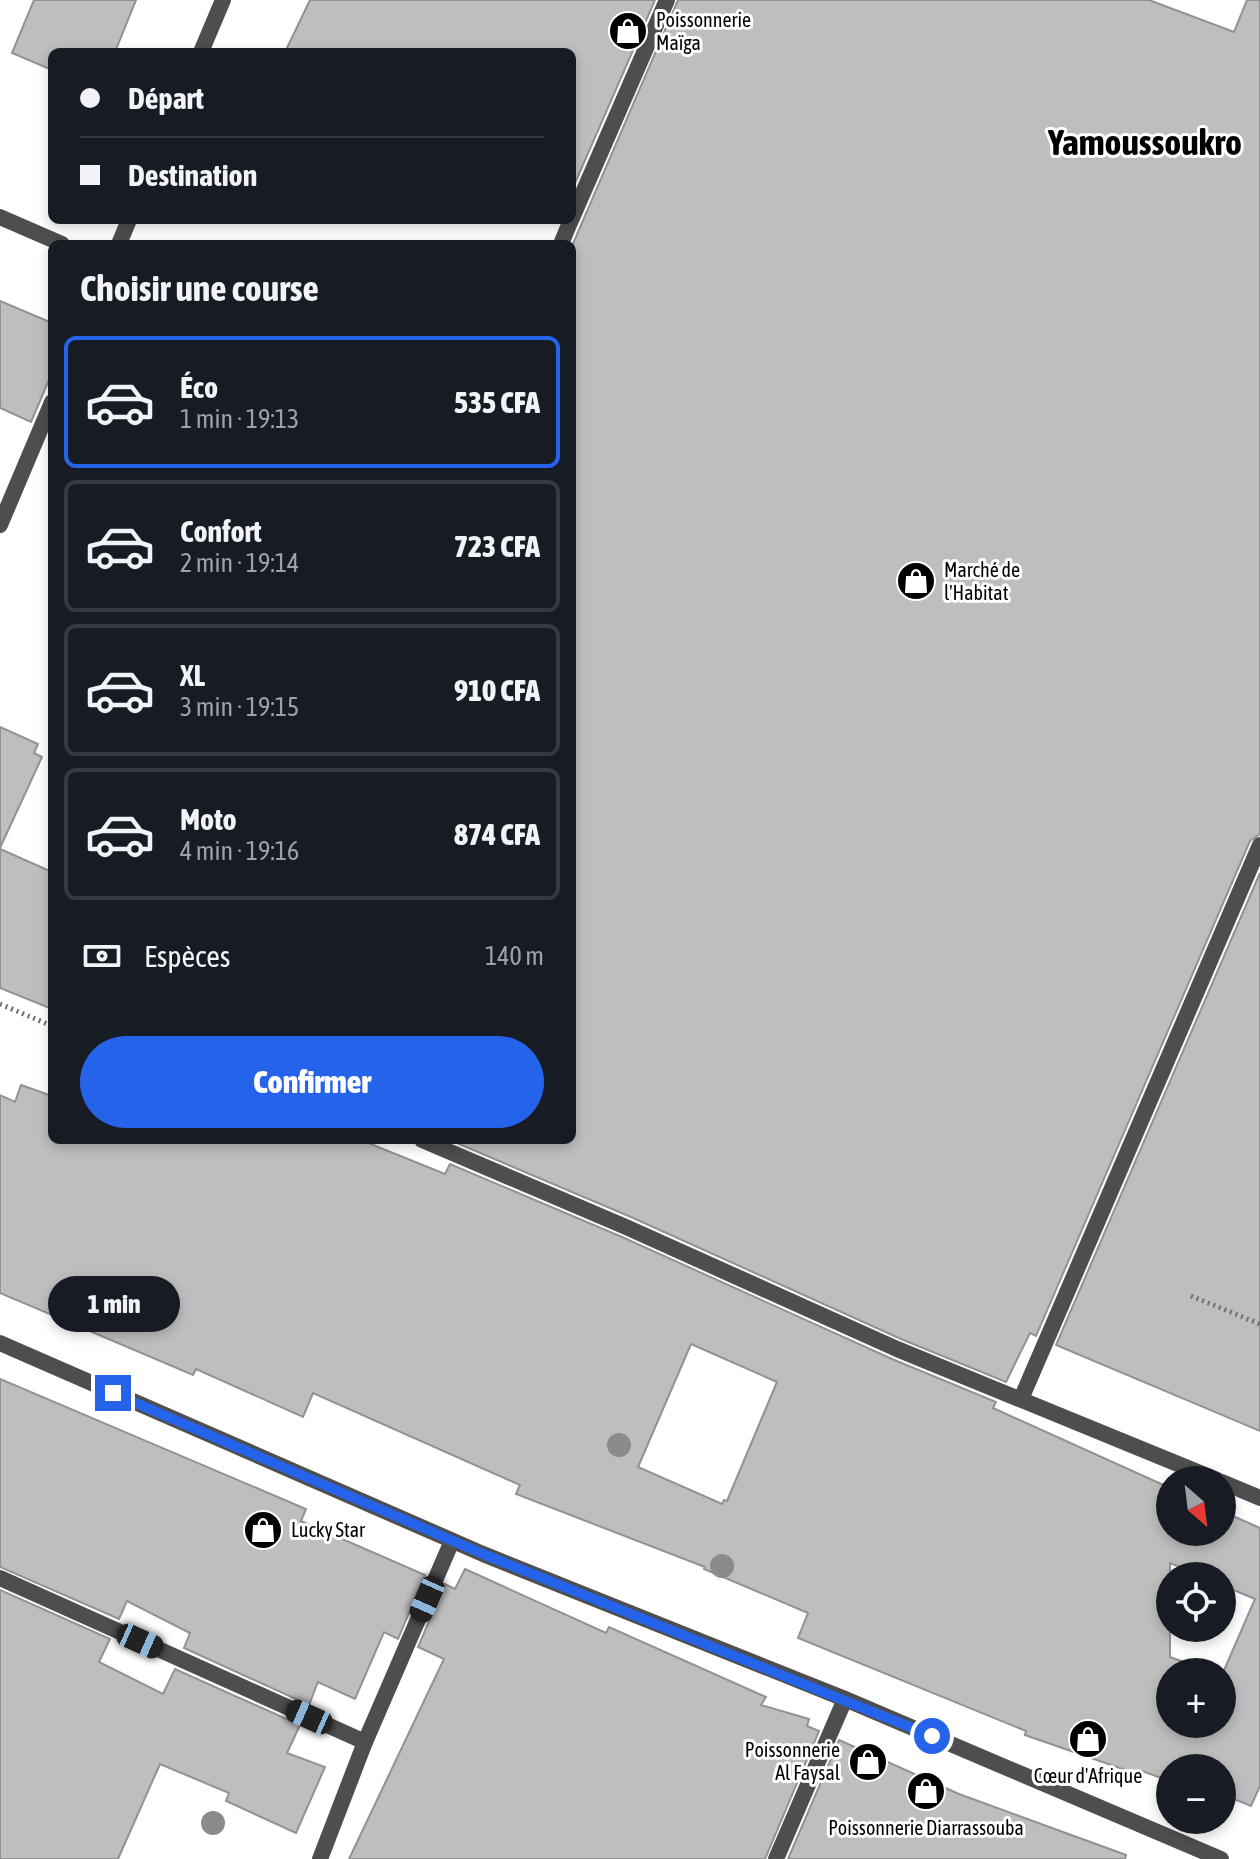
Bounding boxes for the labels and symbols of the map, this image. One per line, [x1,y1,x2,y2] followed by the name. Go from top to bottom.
[656,8,751,54] place label: Poissonnerie Maïga
[607,10,649,52] shop icon: Poissonnerie Maïga
[1047,121,1242,163] district label: Yamoussoukro
[944,558,1020,604] place label: Marché de l'Habitat
[895,560,937,602] shop icon: Marché de l'Habitat
[47,1277,179,1333] callout: 1 min
[95,1375,131,1411] route end
[1156,1466,1236,1546] north arrow
[242,1509,284,1551] shop icon: Lucky Star
[291,1518,366,1541] place label: Lucky Star
[406,1572,448,1626] car
[113,1620,167,1662] car
[282,1696,336,1738] car
[914,1718,950,1754] route start
[1067,1718,1109,1760] shop icon: Cœur d'Afrique
[745,1738,841,1784] place label: Poissonnerie Al Faysal
[847,1741,889,1783] shop icon: Poissonnerie Al Faysal
[1034,1764,1142,1787] place label: Cœur d'Afrique
[905,1770,947,1812] shop icon: Poissonnerie Diarrassouba
[828,1816,1024,1839] place label: Poissonnerie Diarrassouba

